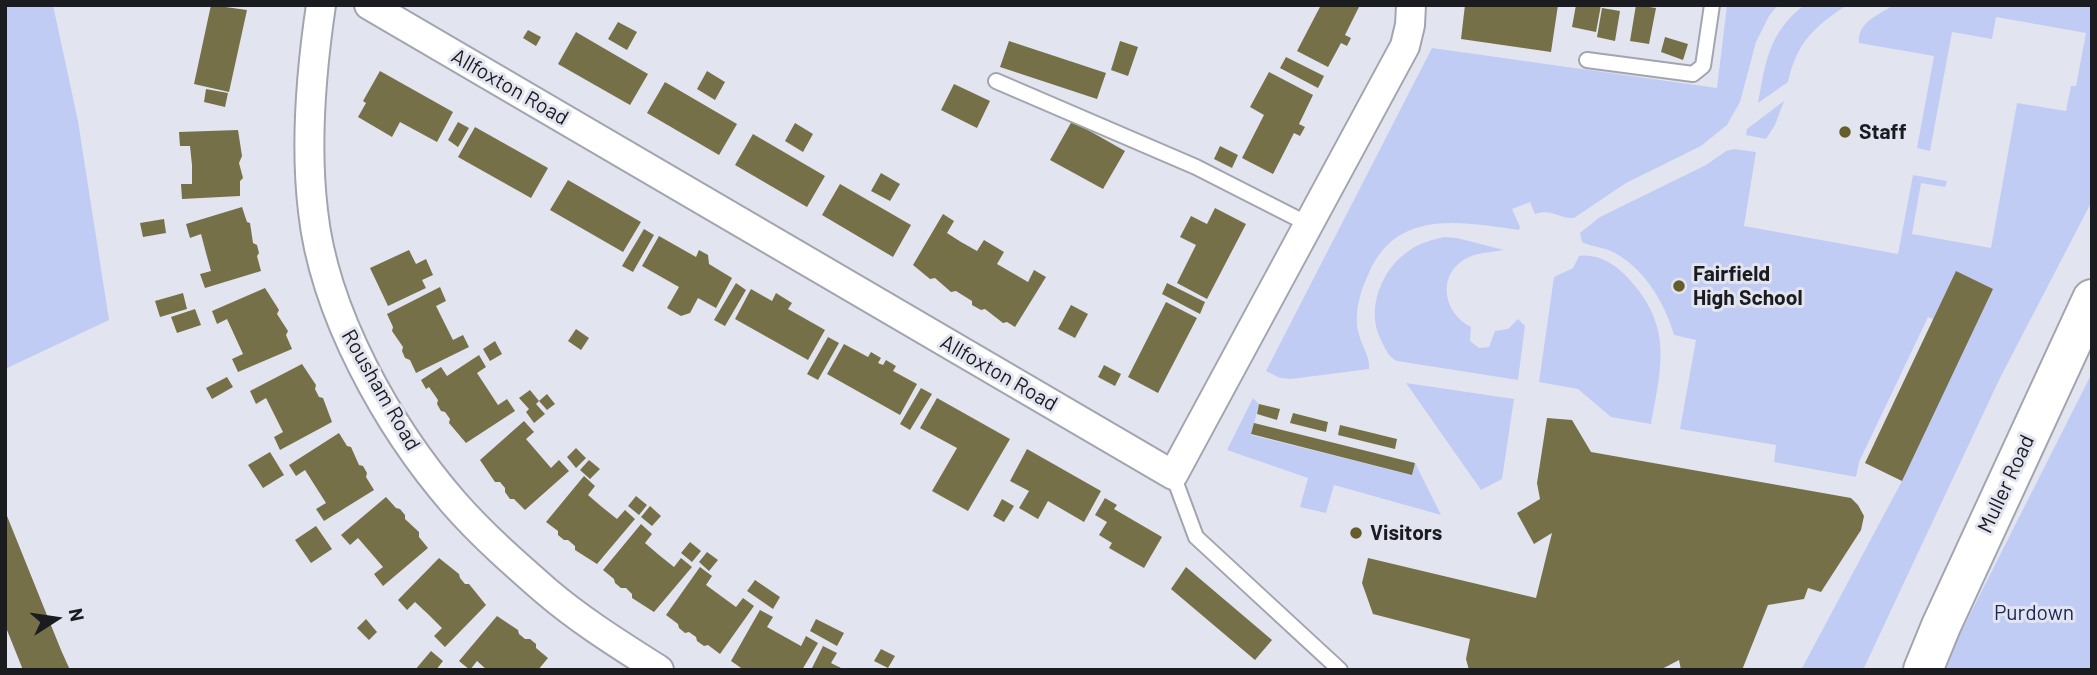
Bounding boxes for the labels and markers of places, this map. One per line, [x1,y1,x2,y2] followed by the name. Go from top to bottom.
[1859,119,1907,145] place label: Staff
[1837,124,1853,140] marker: Staff
[1693,261,1803,311] place label: Fairfield High School
[1671,278,1687,294] marker: Fairfield High School
[1370,520,1442,546] place label: Visitors
[1348,525,1364,541] marker: Visitors

